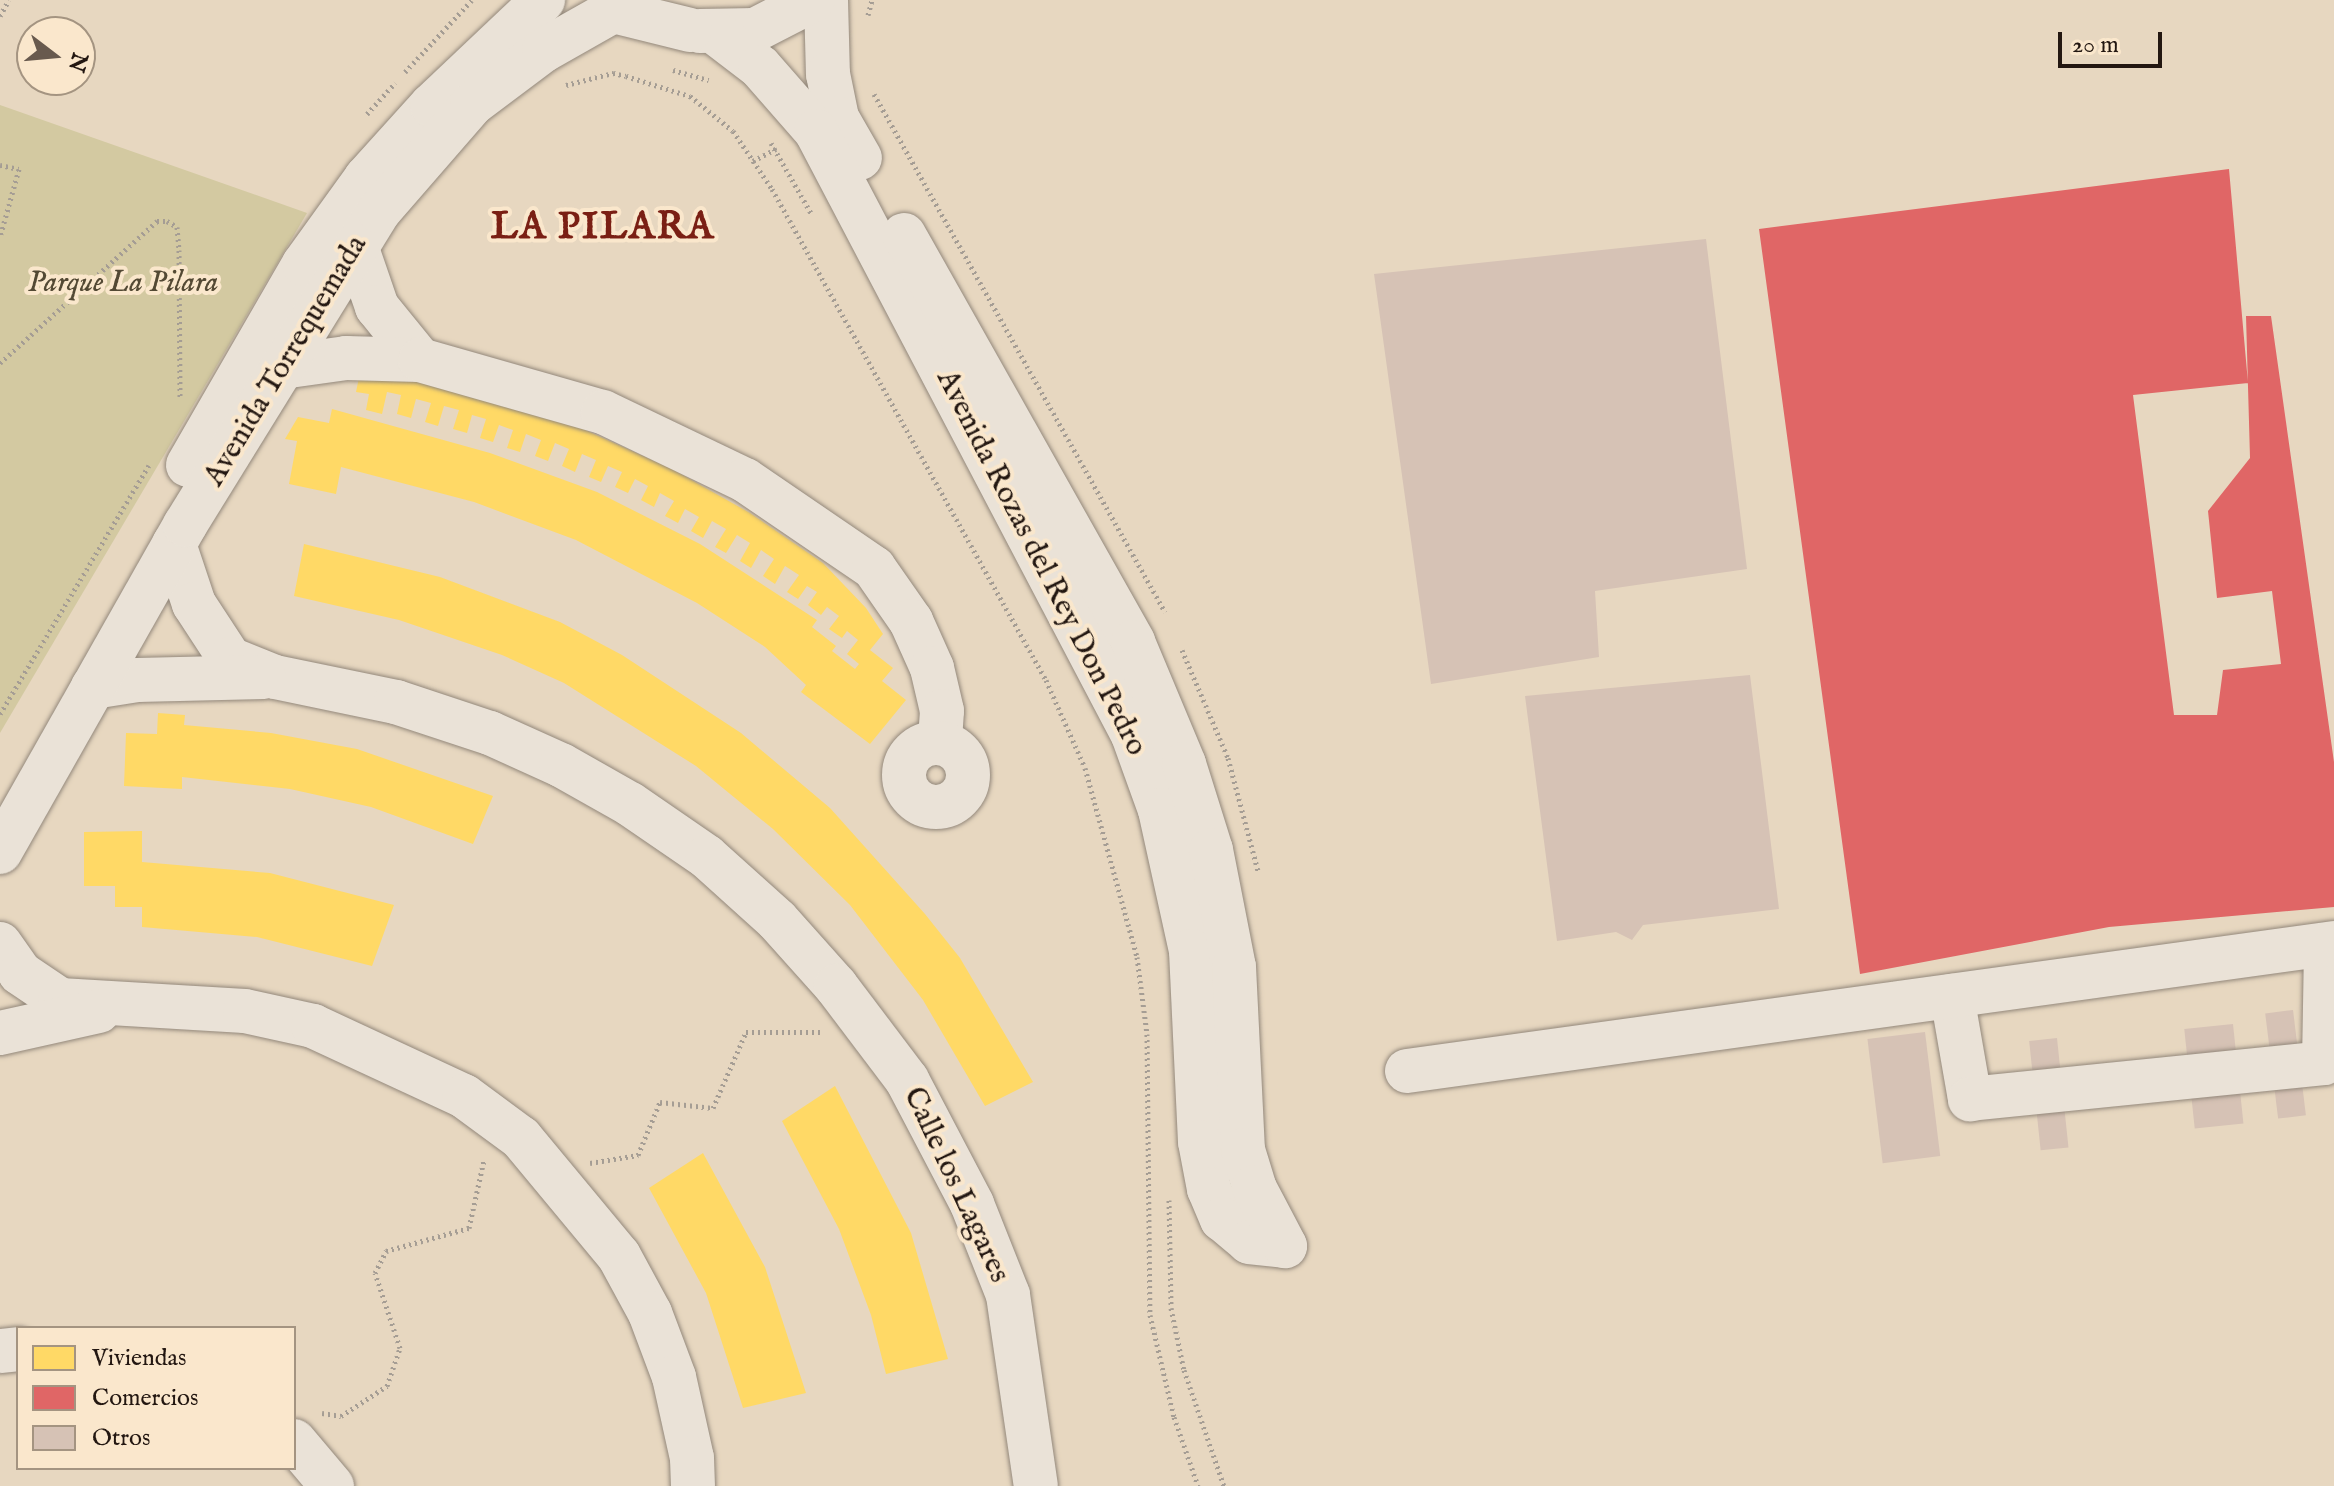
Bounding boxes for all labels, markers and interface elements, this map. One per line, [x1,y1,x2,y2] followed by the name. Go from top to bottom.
[16,16,96,96] north arrow
[2062,16,2166,66] scale bar
[2072,30,2119,61] text: 20 m
[61,49,93,75] text: N
[491,206,715,252] district label: LA PILARA
[197,229,375,493] street label: Avenida Torrequemada
[28,265,218,301] park label: Parque La Pilara
[928,364,1154,762] street label: Avenida Rozas del Rey Don Pedro
[895,1082,1017,1288] street label: Calle los Lagares
[16,1326,296,1470] legend
[92,1343,186,1374] text: Viviendas
[92,1383,198,1414] text: Comercios
[92,1423,150,1454] text: Otros

